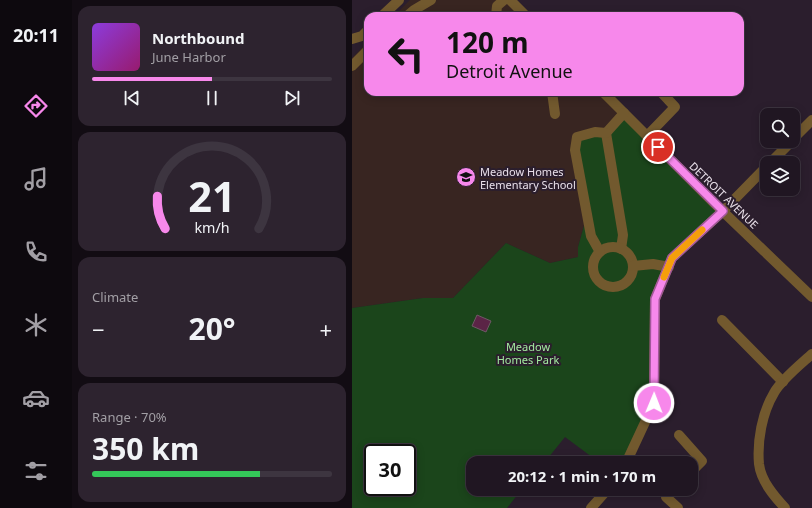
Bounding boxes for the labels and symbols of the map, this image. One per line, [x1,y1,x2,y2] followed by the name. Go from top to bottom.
[641,130,675,164] pin
[686,158,762,232] street label: DETROIT AVENUE
[480,164,576,192] place label: Meadow Homes Elementary School
[455,166,477,188] school or university icon: Meadow Homes Elementary School
[497,339,559,367] park label: Meadow Homes Park
[633,382,675,424] position arrow
[364,444,416,496] speed limit sign: 30

